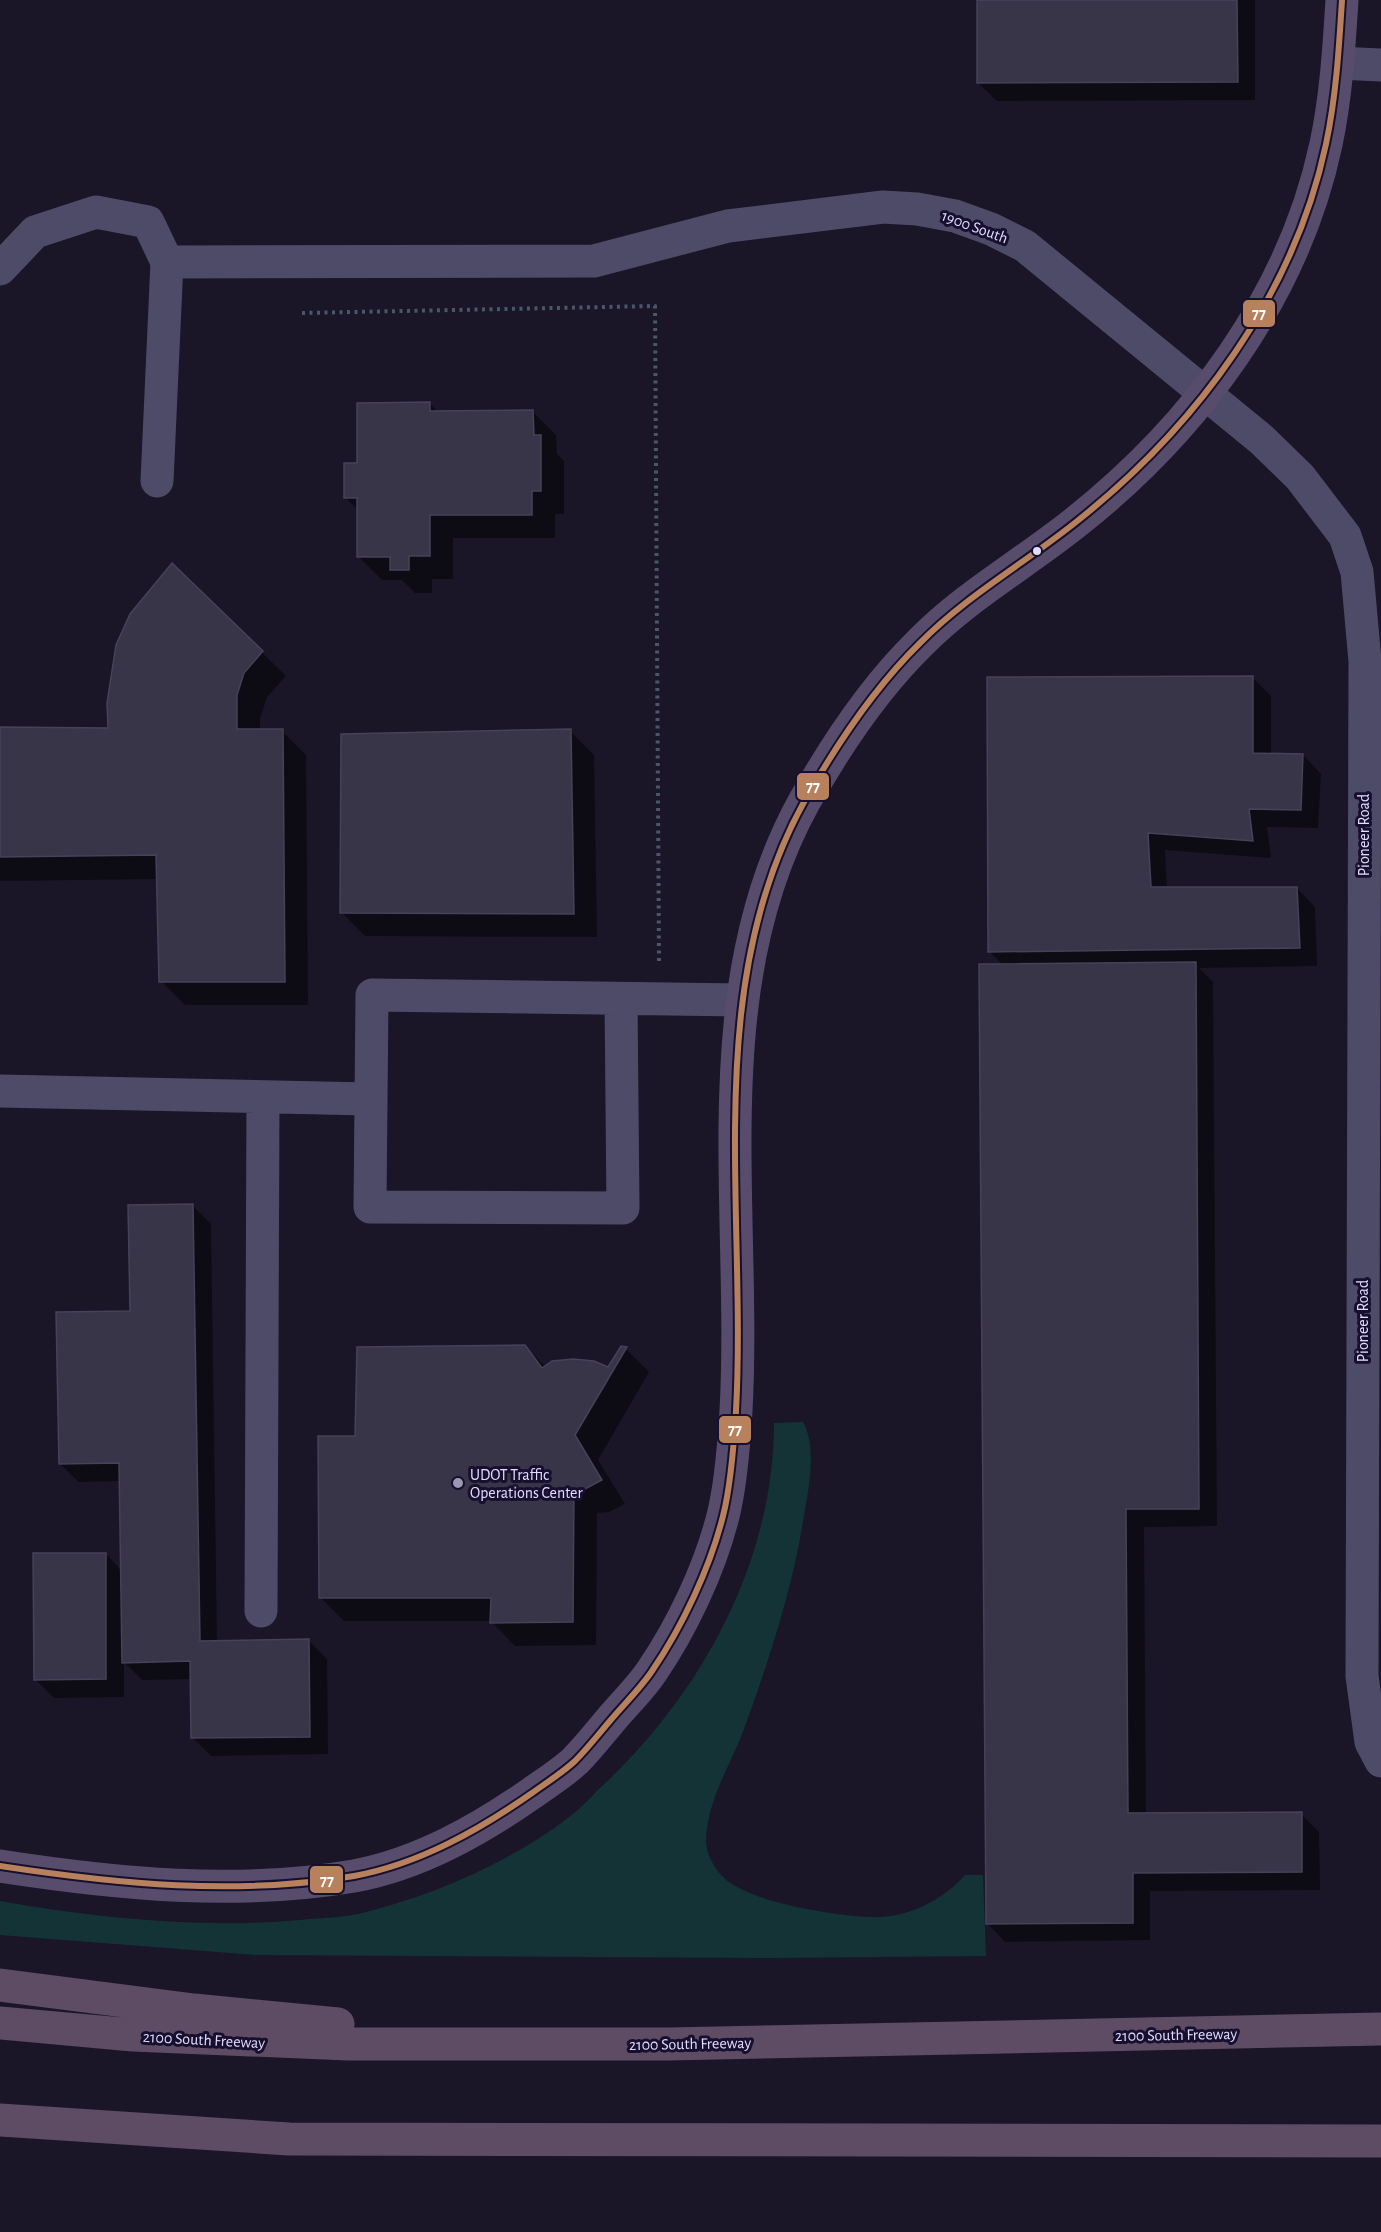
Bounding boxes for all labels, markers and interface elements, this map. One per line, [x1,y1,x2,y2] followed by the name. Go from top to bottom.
[939,208,1010,246] street label: 1900 South
[1242,299,1276,328] line badge: 77
[1252,306,1266,322] text: 77
[1031,545,1043,557] unlabelled marker
[796,772,830,801] line badge: 77
[806,779,820,795] text: 77
[1356,794,1372,876] street label: Pioneer Road
[1355,1280,1371,1362] street label: Pioneer Road
[718,1415,752,1444] line badge: 77
[728,1422,742,1438] text: 77
[470,1467,583,1501] place label: UDOT Traffic Operations Center
[451,1476,465,1490] marker: UDOT Traffic Operations Center
[309,1865,344,1894] line badge: 77
[320,1873,334,1889] text: 77
[1115,2026,1238,2045] street label: 2100 South Freeway
[142,2029,266,2052] street label: 2100 South Freeway
[629,2035,752,2054] street label: 2100 South Freeway

